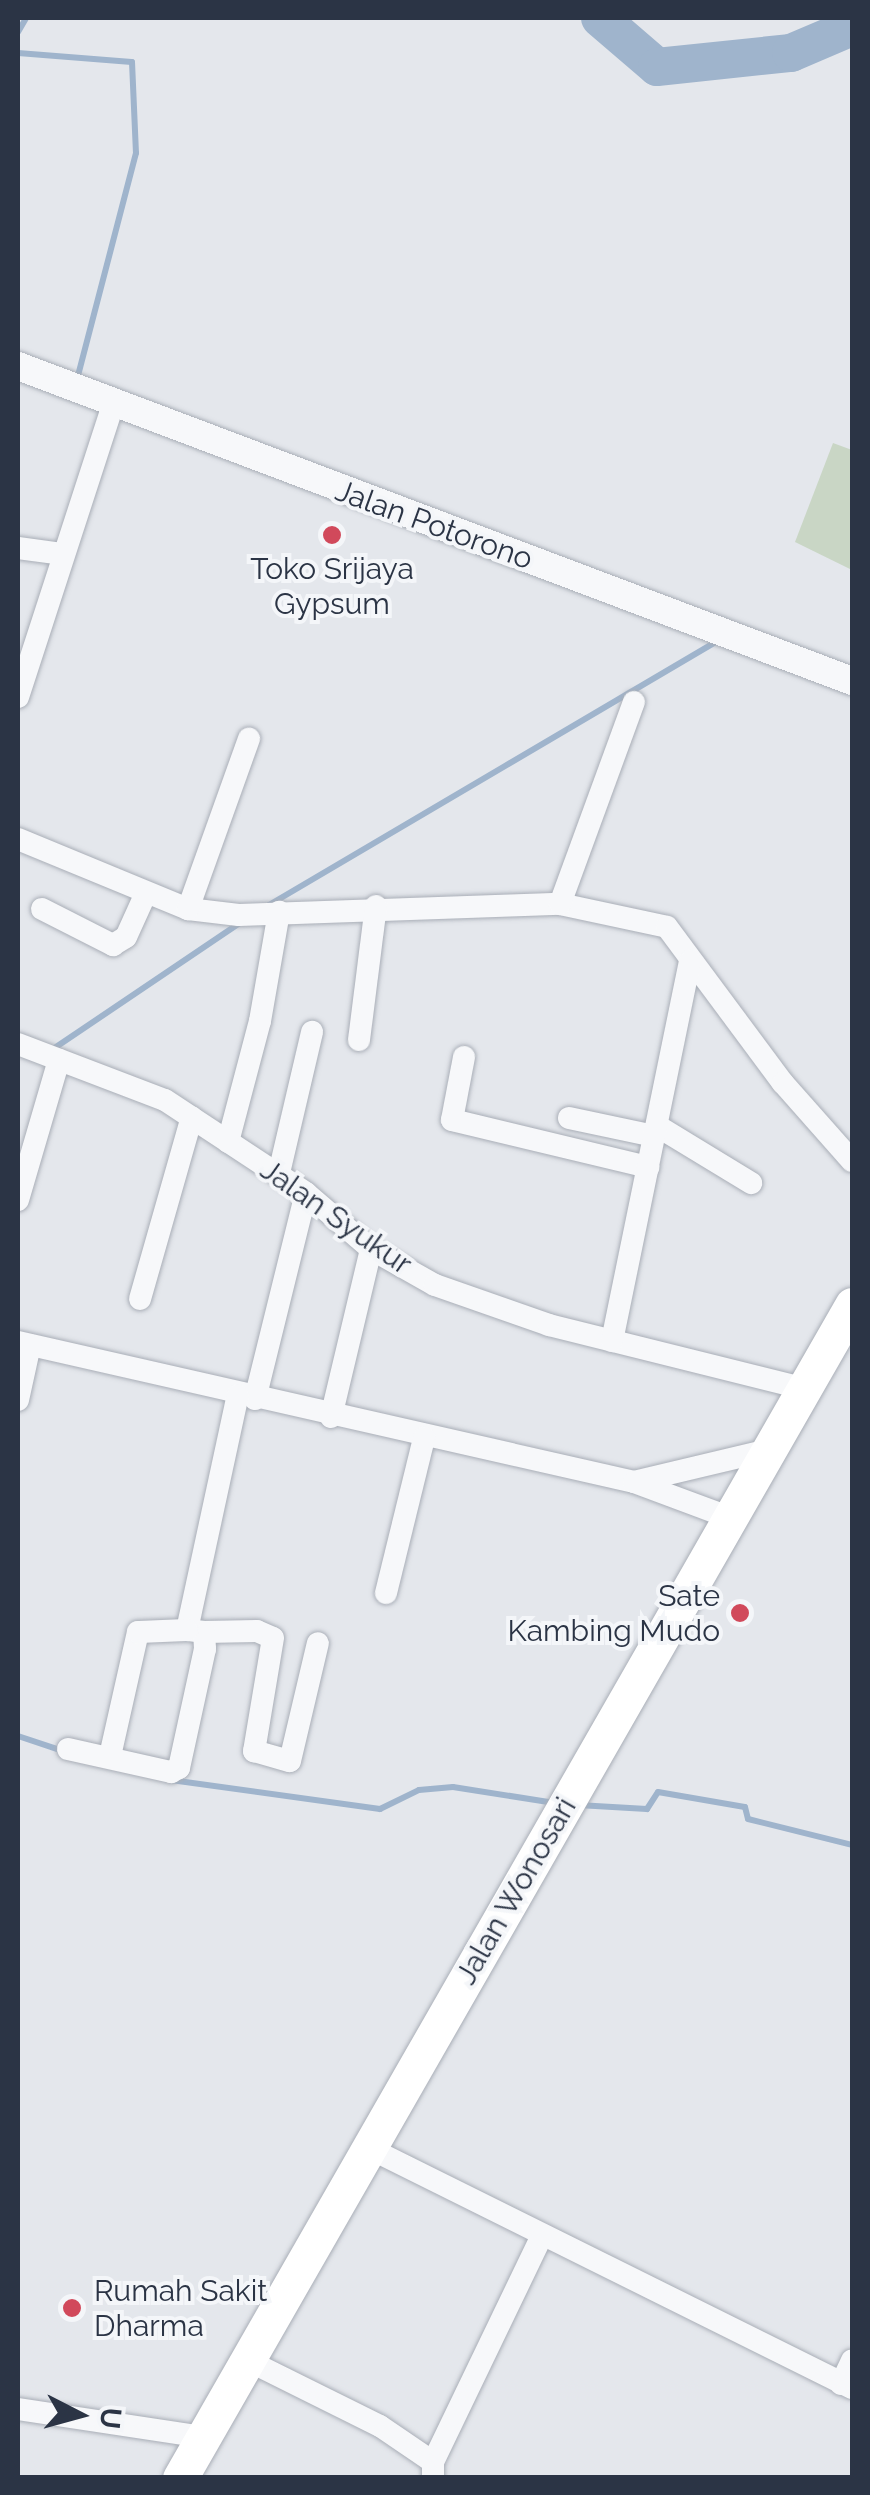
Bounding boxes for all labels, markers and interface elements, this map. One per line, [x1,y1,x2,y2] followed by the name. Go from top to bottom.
[331,473,537,577] street label: Jalan Potorono
[321,524,343,546] marker: Toko Srijaya Gypsum
[250,551,414,622] place label: Toko Srijaya Gypsum
[254,1152,418,1282] street label: Jalan Syukur
[507,1578,720,1648] place label: Sate Kambing Mudo
[729,1602,751,1624] marker: Sate Kambing Mudo
[448,1791,584,1991] street label: Jalan Wonosari
[94,2273,267,2344] place label: Rumah Sakit Dharma
[59,2295,85,2321] marker: Rumah Sakit Dharma
[30,2365,130,2465] north arrow
[93,2406,128,2430] text: U

